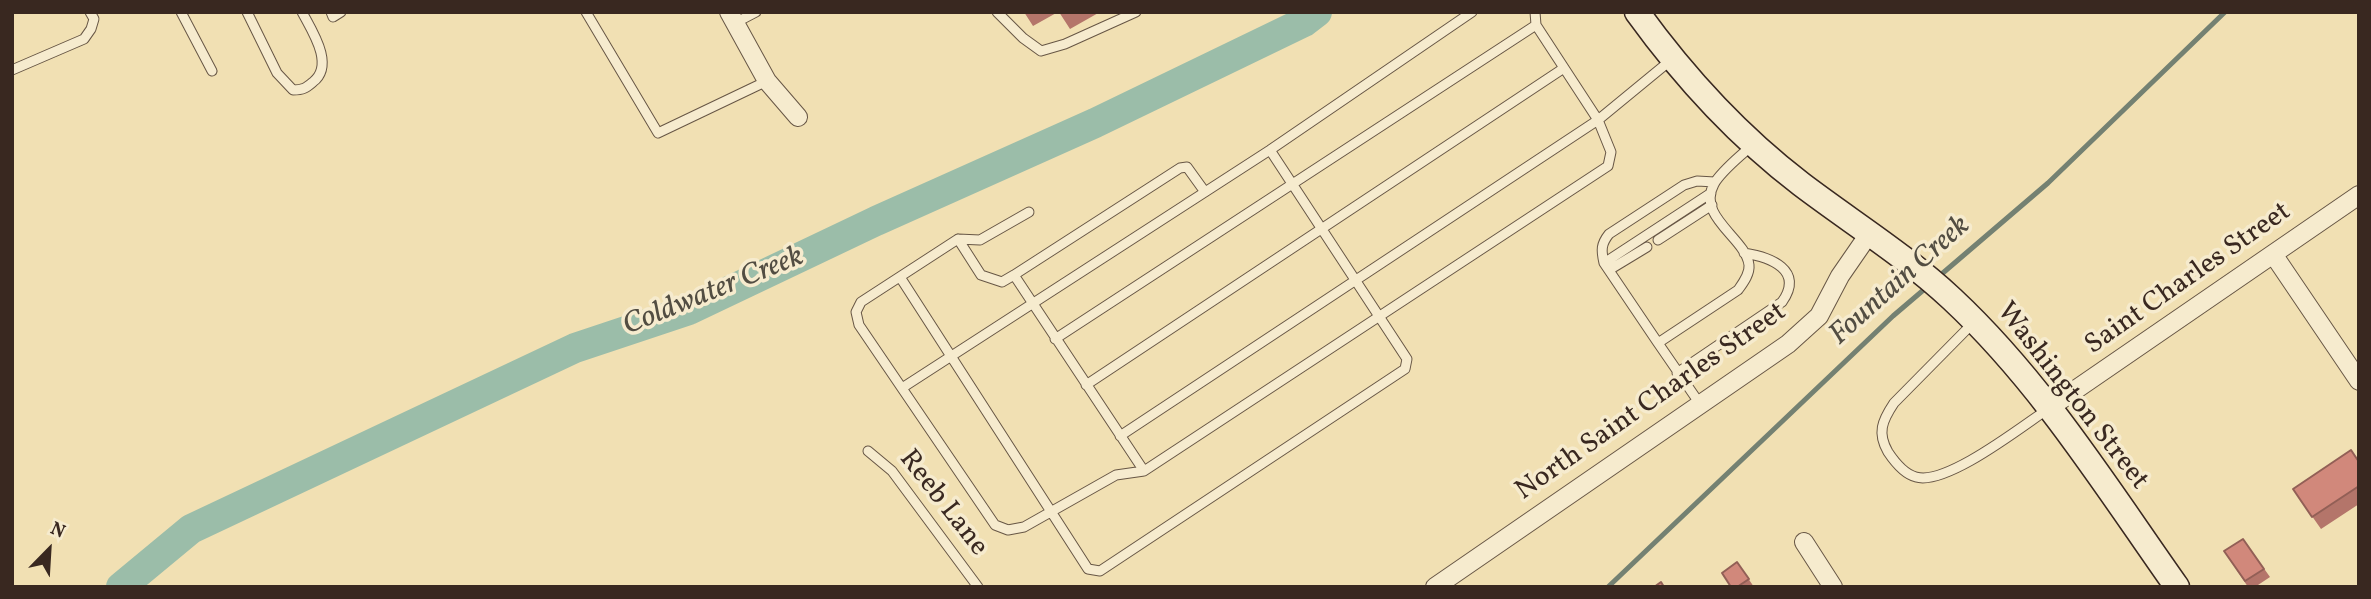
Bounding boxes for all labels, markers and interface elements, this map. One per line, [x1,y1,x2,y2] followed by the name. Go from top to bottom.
[2080,196,2298,364] street label: Saint Charles Street
[1823,209,1979,355] water label: Fountain Creek
[618,240,810,346] water label: Coldwater Creek
[1510,297,1794,509] street label: North Saint Charles Street
[1987,297,2155,497] street label: Washington Street
[890,444,994,564] street label: Reeb Lane
[14,515,84,585] north arrow
[46,516,69,545] text: N

